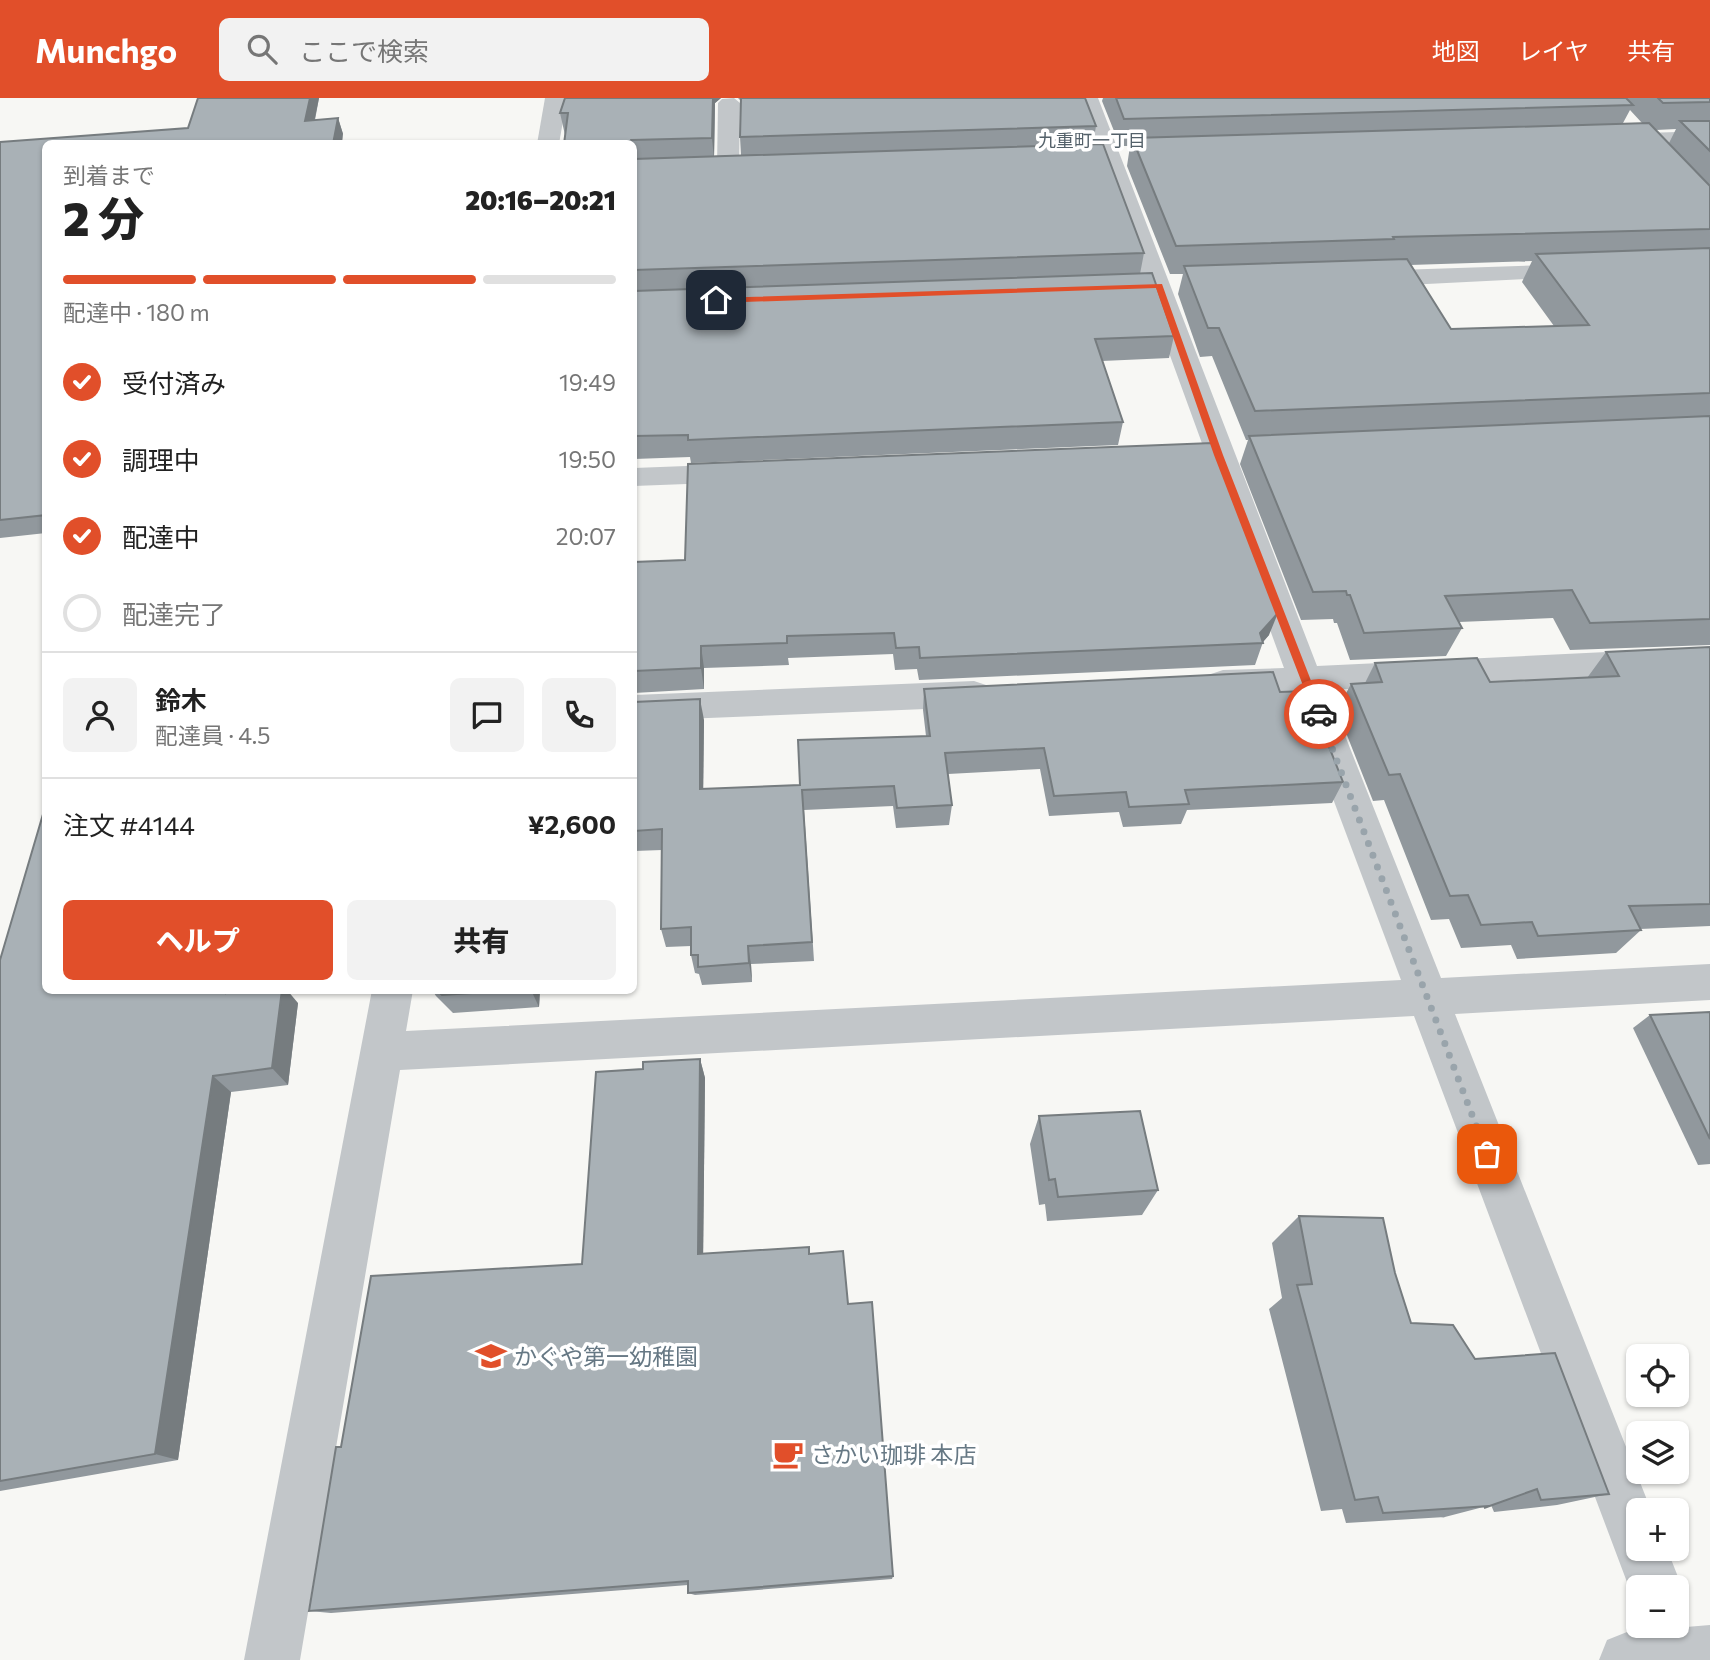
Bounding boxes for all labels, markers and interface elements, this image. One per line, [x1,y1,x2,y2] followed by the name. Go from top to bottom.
[219,18,709,81] search box
[35,29,177,70] text: Munchgo
[243,30,281,68] icon: search
[299,35,429,66] text: ここで検索
[1432,36,1480,65] text: 地図
[1518,36,1589,65] text: レイヤ
[1627,36,1675,65] text: 共有
[1038,129,1146,151] district label: 九重町一丁目
[63,161,155,189] text: 到着まで
[465,184,616,215] text: 20:16–20:21
[63,189,144,245] text: 2 分
[686,270,746,330] pin
[697,281,735,319] icon: home
[63,298,210,326] text: 配達中 · 180 m
[63,363,101,401] icon: check
[122,367,226,398] text: 受付済み
[559,368,616,396] text: 19:49
[63,440,101,478] icon: check
[122,444,200,475] text: 調理中
[559,445,616,473] text: 19:50
[63,517,101,555] icon: check
[122,521,200,552] text: 配達中
[556,522,616,550] text: 20:07
[122,598,226,629] text: 配達完了
[63,678,137,752] button: person
[450,678,524,752] button: chat
[542,678,616,752] button: phone
[1284,679,1354,749] courier
[155,684,207,715] text: 鈴木
[1300,695,1338,733] icon: car
[155,721,271,749] text: 配達員 · 4.5
[528,808,616,839] text: ¥2,600
[63,809,195,840] text: 注文 #4144
[63,900,333,980] button: ヘルプ
[347,900,616,980] button: 共有
[1457,1124,1517,1184] pin
[1468,1135,1506,1173] icon: bag
[474,1339,508,1373] school or university icon: かぐや第一幼稚園
[514,1342,698,1370] place label: かぐや第一幼稚園
[1626,1344,1689,1638] map controls
[1626,1344,1689,1407] button: locate
[1626,1421,1689,1484] button: layers
[771,1437,805,1471] cafe icon: さかい珈琲 本店
[811,1440,976,1468] place label: さかい珈琲 本店
[1626,1498,1689,1561] button: +
[1626,1575,1689,1638] button: −

